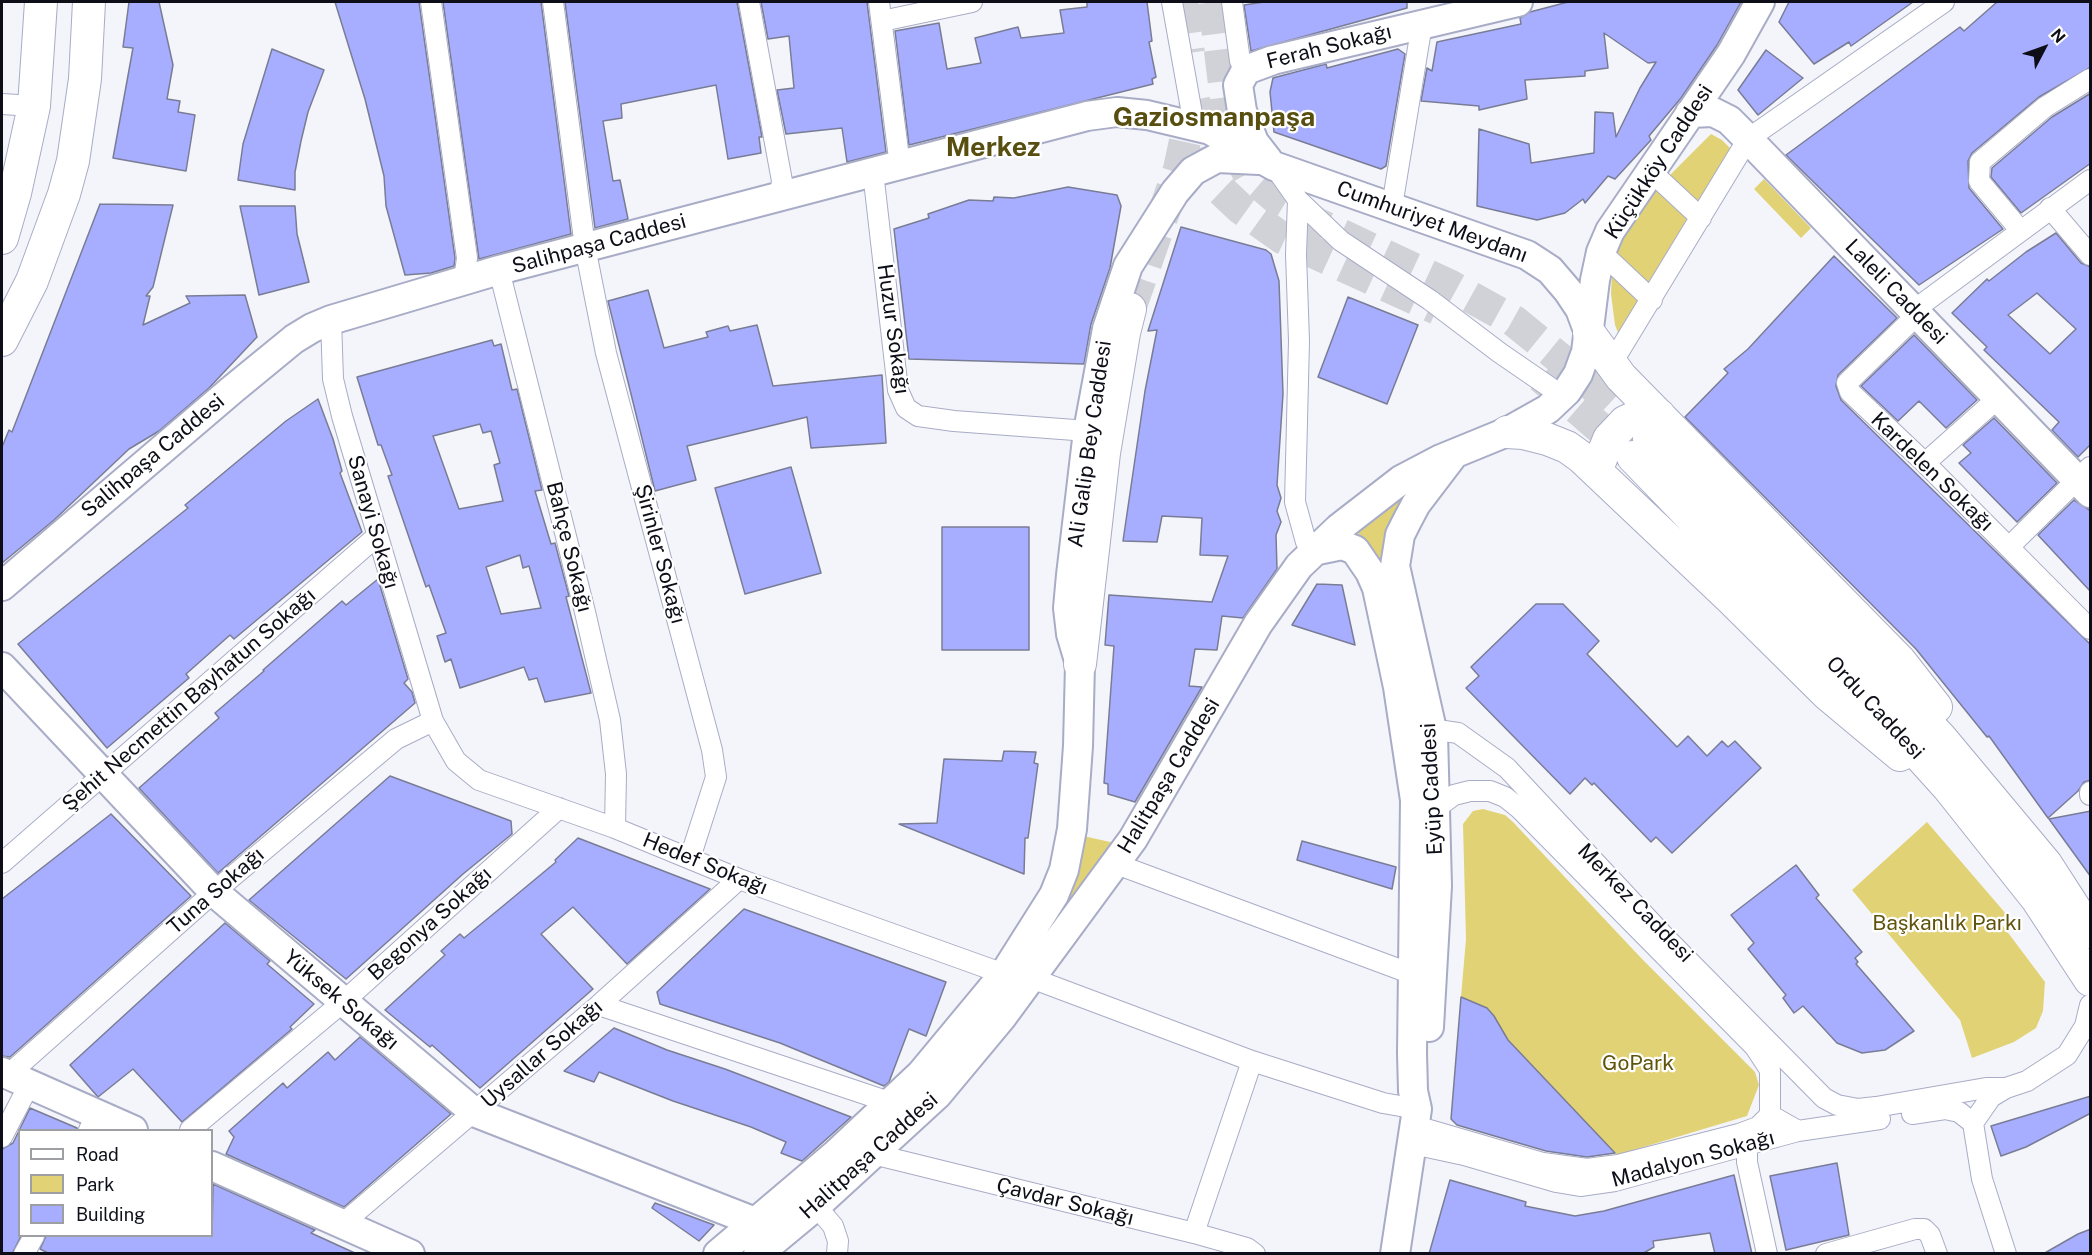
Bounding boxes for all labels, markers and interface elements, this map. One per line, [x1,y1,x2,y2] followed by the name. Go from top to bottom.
[2014,18,2074,78] north arrow
[1264,19,1394,75] street label: Ferah Sokağı
[2047,25,2069,47] text: N
[1600,80,1718,244] street label: Küçükköy Caddesi
[1113,102,1315,134] district label: Gaziosmanpaşa
[946,132,1040,164] district label: Merkez
[1333,176,1531,268] street label: Cumhuriyet Meydanı
[509,209,689,279] street label: Salihpaşa Caddesi
[1840,234,1952,350] street label: Laleli Caddesi
[871,262,915,396] street label: Huzur Sokağı
[1063,339,1117,549] street label: Ali Galip Bey Caddesi
[76,389,230,523] street label: Salihpaşa Caddesi
[1866,407,1998,537] street label: Kardelen Sokağı
[342,452,404,592] street label: Sanayi Sokağı
[541,479,597,615] street label: Bahçe Sokağı
[629,482,691,626] street label: Şirinler Sokağı
[57,583,321,817] street label: Şehit Necmettin Bayhatun Sokağı
[1821,651,1929,765] street label: Ordu Caddesi
[1113,694,1225,858] street label: Halitpaşa Caddesi
[1416,722,1448,856] street label: Eyüp Caddesi
[639,828,771,900] street label: Hedef Sokağı
[1572,838,1698,968] street label: Merkez Caddesi
[163,842,269,940] street label: Tuna Sokağı
[363,862,497,986] street label: Begonya Sokağı
[1872,911,2022,937] park label: Başkanlık Parkı
[278,945,404,1055] street label: Yüksek Sokağı
[476,994,608,1114] street label: Uysallar Sokağı
[1602,1051,1674,1077] park label: GoPark
[795,1087,943,1225] street label: Halitpaşa Caddesi
[1609,1125,1777,1193] street label: Madalyon Sokağı
[18,1129,213,1237] legend
[76,1144,119,1165] text: Road
[994,1173,1136,1231] street label: Çavdar Sokağı
[76,1174,114,1195] text: Park
[76,1204,145,1225] text: Building

